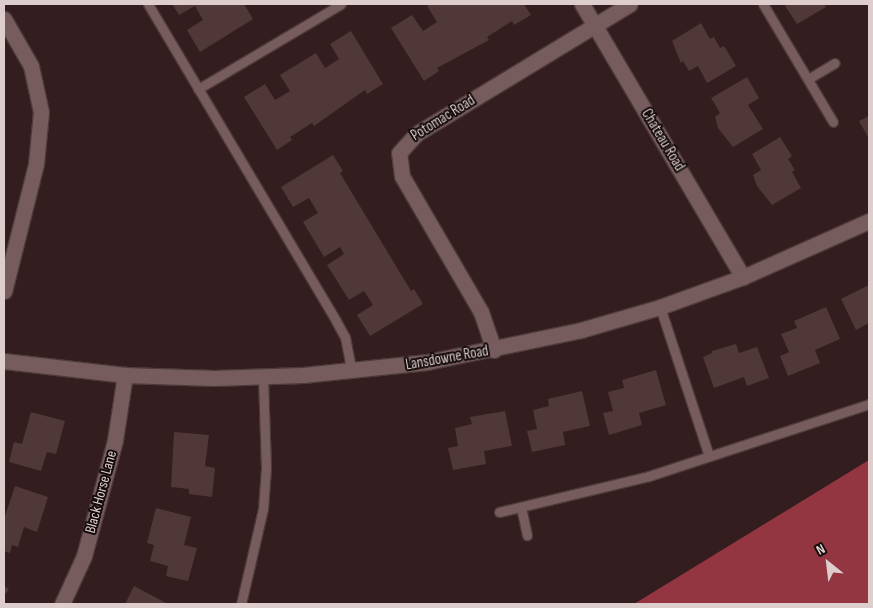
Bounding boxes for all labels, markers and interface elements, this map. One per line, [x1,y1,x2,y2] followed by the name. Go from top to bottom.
[408,91,478,145] street label: Potomac Road
[637,106,689,174] street label: Chateau Road
[404,342,490,374] street label: Lansdowne Road
[81,449,121,535] street label: Black Horse Lane
[803,538,853,588] north arrow
[813,540,828,559] text: N

